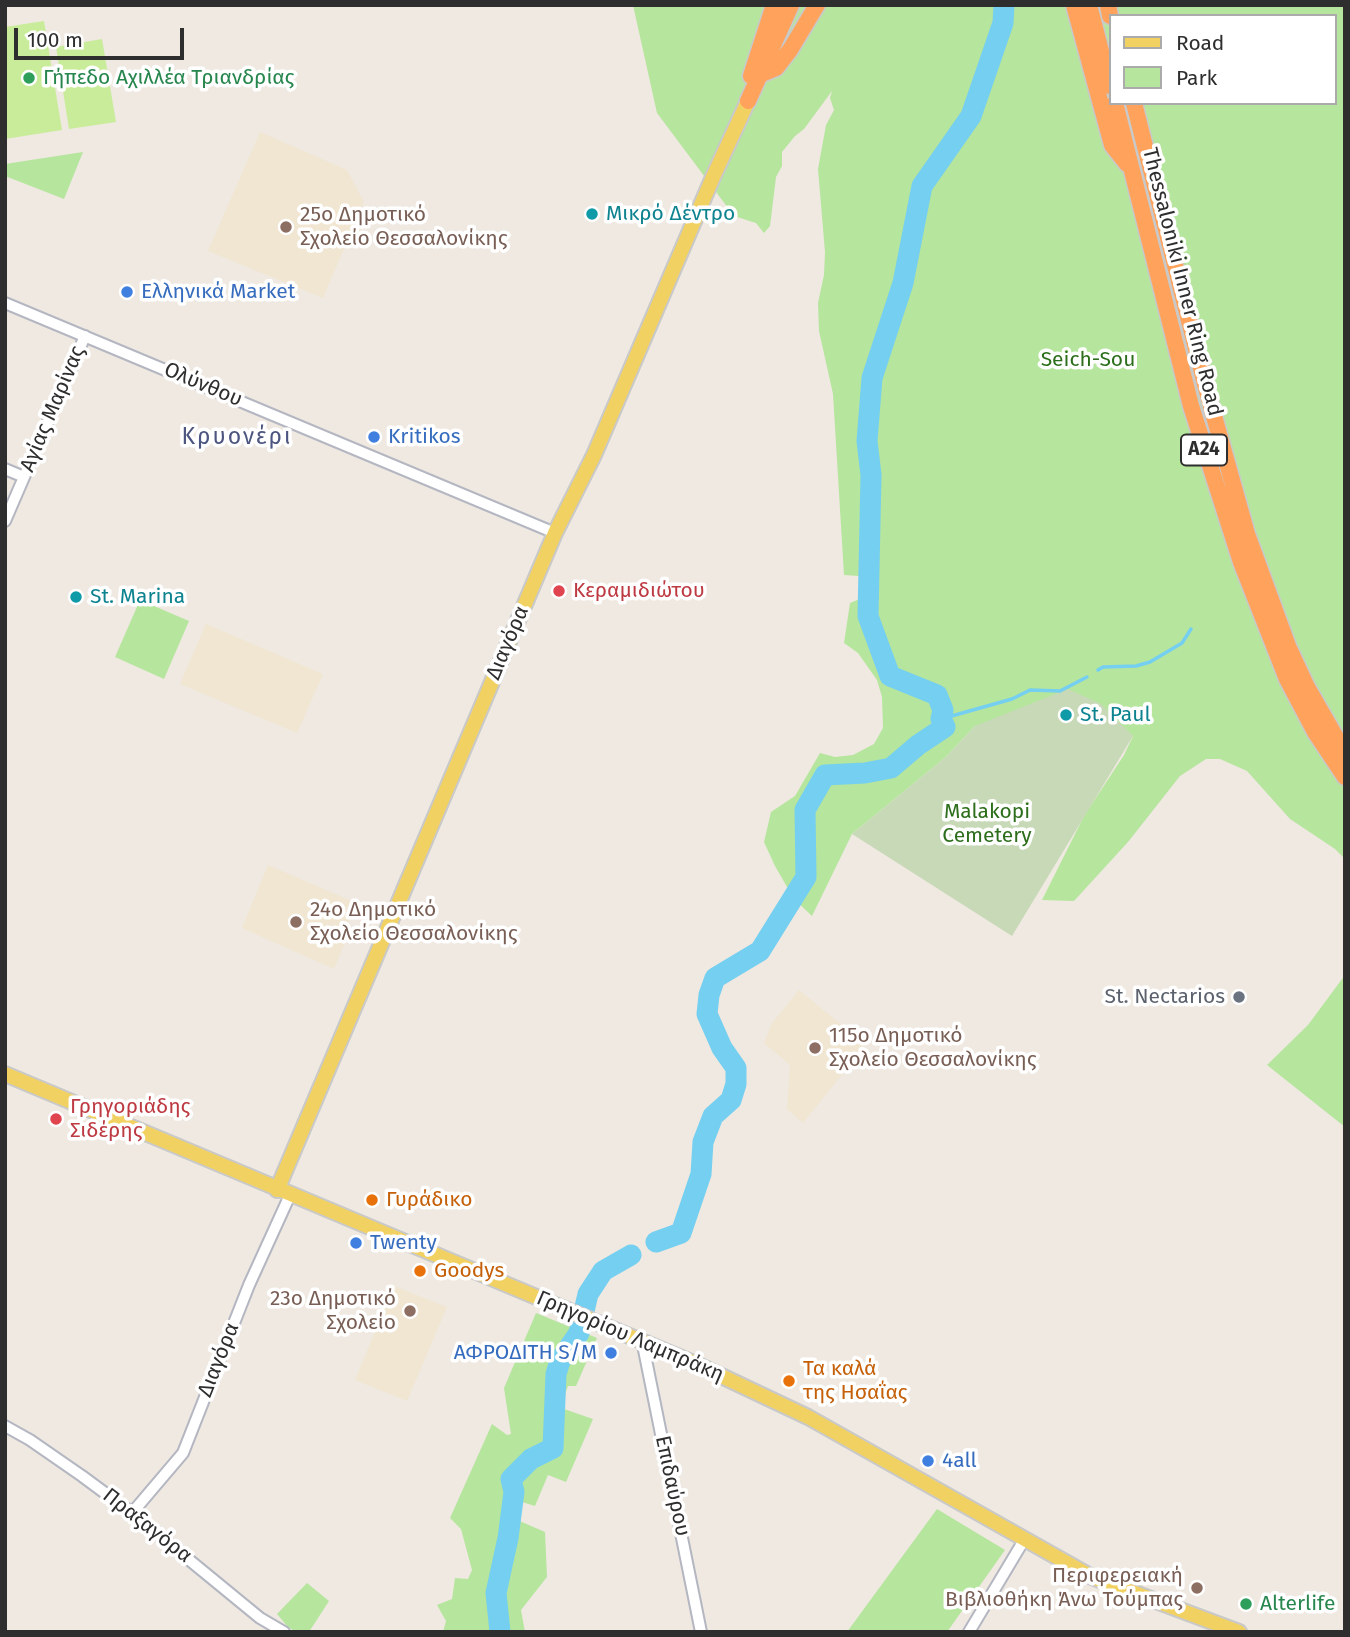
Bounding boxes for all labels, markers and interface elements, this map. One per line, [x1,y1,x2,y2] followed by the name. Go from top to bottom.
[18,14,187,58] scale bar
[1108,14,1336,105] legend
[27,27,83,53] text: 100 m
[1176,30,1224,56] text: Road
[43,65,294,91] place label: Γήπεδο Αχιλλέα Τριανδρίας
[1176,65,1217,91] text: Park
[21,70,37,86] marker: Γήπεδο Αχιλλέα Τριανδρίας
[1136,145,1228,419] street label: Thessaloniki Inner Ring Road
[606,201,735,227] place label: Μικρό Δέντρο
[300,202,507,252] place label: 25ο Δημοτικό Σχολείο Θεσσαλονίκης
[584,206,600,222] marker: Μικρό Δέντρο
[278,219,294,235] marker: 25ο Δημοτικό Σχολείο Θεσσαλονίκης
[141,279,295,305] place label: Ελληνικά Market
[119,284,135,300] marker: Ελληνικά Market
[15,342,91,476] street label: Αγίας Μαρίνας
[1041,347,1135,373] park label: Seich-Sou
[160,357,246,413] street label: Ολύνθου
[183,424,291,452] district label: Κρυονέρι
[388,424,461,450] place label: Kritikos
[366,429,382,445] marker: Kritikos
[1181,435,1227,466] road number: Α24
[573,578,705,604] place label: Κεραμιδιώτου
[551,583,567,599] marker: Κεραμιδιώτου
[90,584,185,610] place label: St. Marina
[68,589,84,605] marker: St. Marina
[481,602,535,684] street label: Διαγόρα
[1080,702,1151,728] place label: St. Paul
[1058,707,1074,723] marker: St. Paul
[942,799,1032,849] park label: Malakopi Cemetery
[310,897,517,947] place label: 24ο Δημοτικό Σχολείο Θεσσαλονίκης
[288,914,304,930] marker: 24ο Δημοτικό Σχολείο Θεσσαλονίκης
[1105,984,1225,1010] place label: St. Nectarios
[1231,989,1247,1005] marker: St. Nectarios
[829,1023,1036,1073] place label: 115o Δημοτικό Σχολείο Θεσσαλονίκης
[807,1040,823,1056] marker: 115o Δημοτικό Σχολείο Θεσσαλονίκης
[70,1094,190,1144] place label: Γρηγοριάδης Σιδέρης
[48,1111,64,1127] marker: Γρηγοριάδης Σιδέρης
[386,1187,472,1213] place label: Γυράδικο
[364,1192,380,1208] marker: Γυράδικο
[370,1230,437,1256] place label: Twenty
[348,1235,364,1251] marker: Twenty
[434,1258,504,1284] place label: Goodys
[412,1263,428,1279] marker: Goodys
[270,1286,396,1336] place label: 23ο Δημοτικό Σχολείο
[533,1286,727,1388] street label: Γρηγορίου Λαμπράκη
[402,1303,418,1319] marker: 23ο Δημοτικό Σχολείο
[193,1319,245,1401] street label: Διαγόρα
[454,1340,597,1366] place label: ΑΦΡΟΔΙΤΗ S/M
[603,1345,619,1361] marker: ΑΦΡΟΔΙΤΗ S/M
[803,1356,907,1406] place label: Τα καλά της Ησαΐας
[781,1373,797,1389] marker: Τα καλά της Ησαΐας
[649,1433,695,1539] street label: Επιδαύρου
[942,1448,977,1474] place label: 4all
[920,1453,936,1469] marker: 4all
[97,1483,197,1569] street label: Πραξαγόρα
[945,1563,1183,1613] place label: Περιφερειακή Βιβλιοθήκη Άνω Τούμπας
[1189,1580,1205,1596] marker: Περιφερειακή Βιβλιοθήκη Άνω Τούμπας
[1260,1591,1335,1617] place label: Alterlife
[1238,1596,1254,1612] marker: Alterlife

